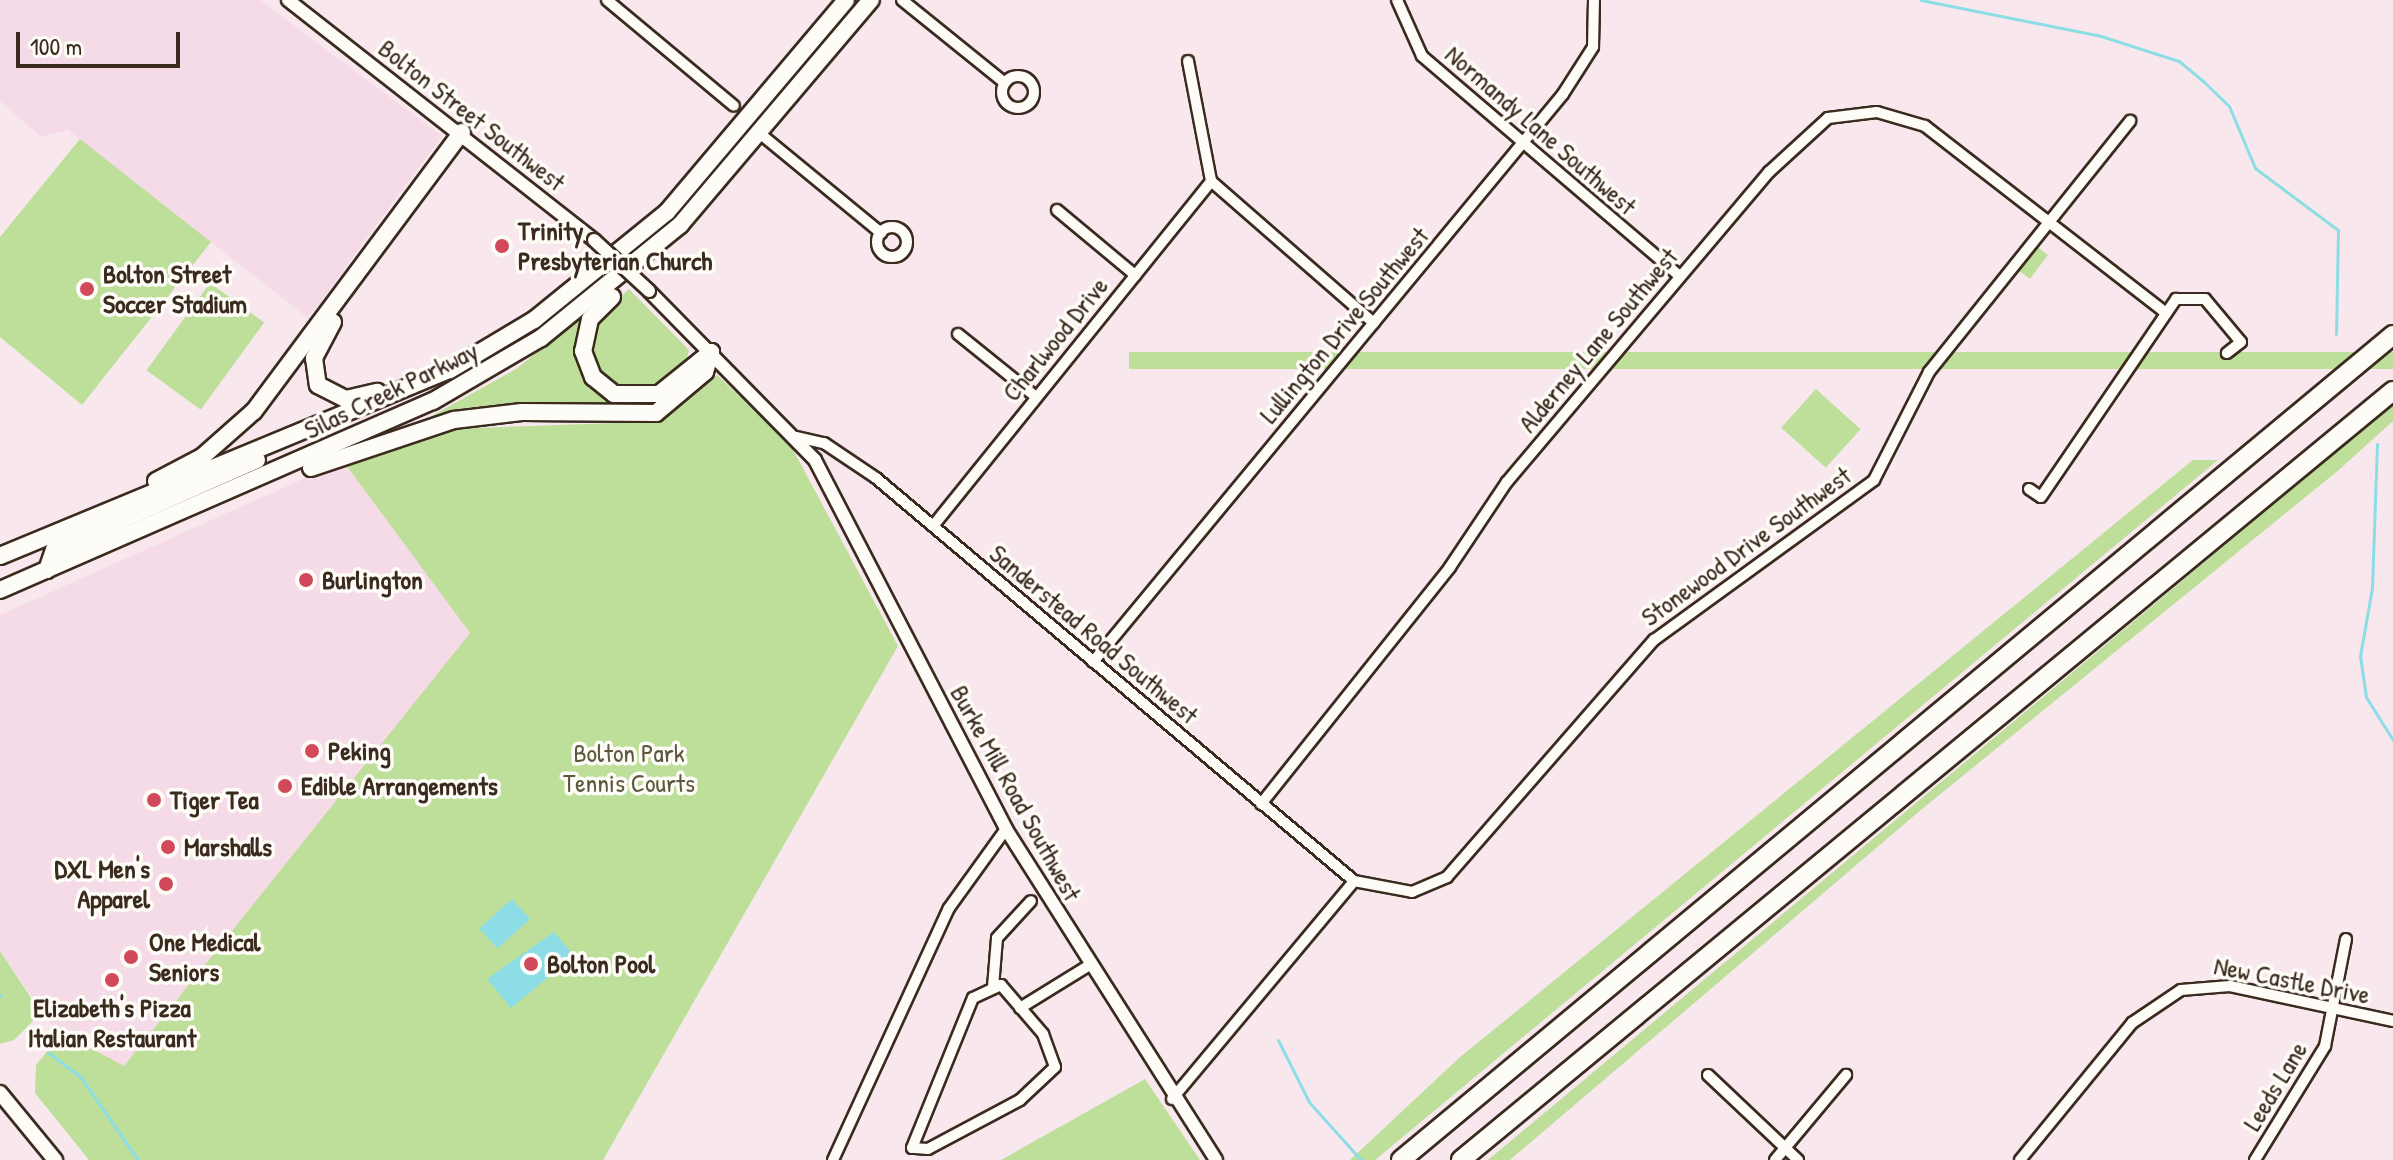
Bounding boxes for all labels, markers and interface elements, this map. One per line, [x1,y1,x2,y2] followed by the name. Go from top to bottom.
[20,16,184,66] scale bar
[30,30,82,62] text: 100 m
[372,32,572,198] street label: Bolton Street Southwest
[1439,39,1643,221] street label: Normandy Lane Southwest
[518,215,712,276] place label: Trinity Presbyterian Church
[1253,221,1435,429] street label: Lullington Drive Southwest
[493,237,511,255] marker: Trinity Presbyterian Church
[1512,241,1684,439] street label: Alderney Lane Southwest
[103,258,247,320] place label: Bolton Street Soccer Stadium
[996,271,1114,407] street label: Charlwood Drive
[78,280,96,298] marker: Bolton Street Soccer Stadium
[299,334,483,446] street label: Silas Creek Parkway
[1635,459,1857,633] street label: Stonewood Drive Southwest
[983,538,1205,730] street label: Sanderstead Road Southwest
[322,564,423,596] place label: Burlington
[297,571,315,589] marker: Burlington
[944,680,1088,906] street label: Burke Mill Road Southwest
[328,735,391,767] place label: Peking
[563,737,695,798] park label: Bolton Park Tennis Courts
[303,742,321,760] marker: Peking
[301,770,498,802] place label: Edible Arrangements
[276,777,294,795] marker: Edible Arrangements
[170,784,259,816] place label: Tiger Tea
[145,791,163,809] marker: Tiger Tea
[184,831,272,863] place label: Marshalls
[159,838,177,856] marker: Marshalls
[55,853,150,914] place label: DXL Men's Apparel
[157,875,175,893] marker: DXL Men's Apparel
[149,926,261,988] place label: One Medical Seniors
[120,946,142,968] marker: One Medical Seniors
[547,948,655,980] place label: Bolton Pool
[2212,950,2372,1010] street label: New Castle Drive
[522,955,540,973] marker: Bolton Pool
[103,971,121,989] marker: Elizabeth's Pizza Italian Restaurant
[28,992,196,1054] place label: Elizabeth's Pizza Italian Restaurant
[2236,1036,2314,1136] street label: Leeds Lane

